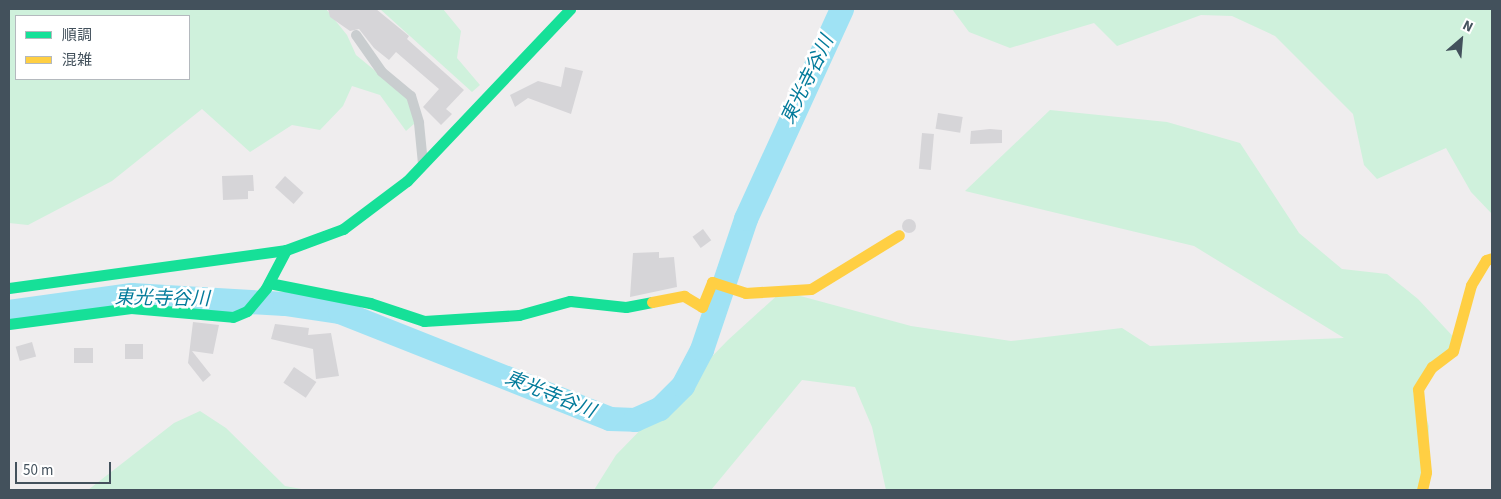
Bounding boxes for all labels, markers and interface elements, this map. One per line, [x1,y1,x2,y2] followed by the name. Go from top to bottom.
[15,15,190,80] legend
[1436,15,1486,65] north arrow
[1459,16,1476,38] text: N
[62,25,92,46] text: 順調
[777,32,839,128] water label: 東光寺谷川
[62,50,92,71] text: 混雑
[114,287,210,311] water label: 東光寺谷川
[502,367,598,423] water label: 東光寺谷川
[18,452,114,484] scale bar
[23,460,53,481] text: 50 m

